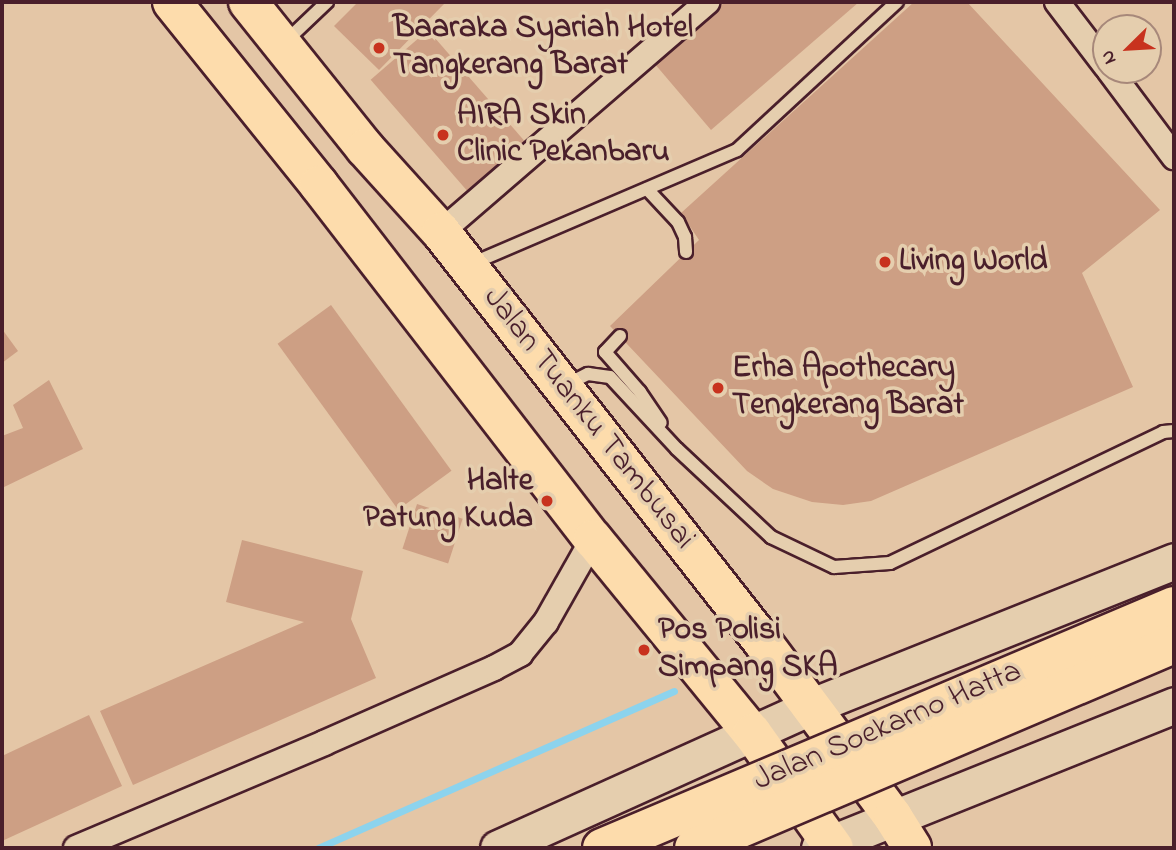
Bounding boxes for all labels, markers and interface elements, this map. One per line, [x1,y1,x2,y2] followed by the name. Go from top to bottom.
[393,11,693,86] place label: Baaraka Syariah Hotel Tangkerang Barat
[1092,14,1162,84] north arrow
[371,40,387,56] marker: Baaraka Syariah Hotel Tangkerang Barat
[1094,46,1124,68] text: N
[457,98,670,173] place label: AIRA Skin Clinic Pekanbaru
[435,127,451,143] marker: AIRA Skin Clinic Pekanbaru
[899,243,1048,281] place label: Living World
[877,254,893,270] marker: Living World
[474,280,702,558] street label: Jalan Tuanku Tambusai
[732,351,964,426] place label: Erha Apothecary Tengkerang Barat
[710,380,726,396] marker: Erha Apothecary Tengkerang Barat
[363,464,533,539] place label: Halte Patung Kuda
[539,493,555,509] marker: Halte Patung Kuda
[658,613,838,688] place label: Pos Polisi Simpang SKA
[636,642,652,658] marker: Pos Polisi Simpang SKA
[748,653,1028,801] street label: Jalan Soekarno Hatta

